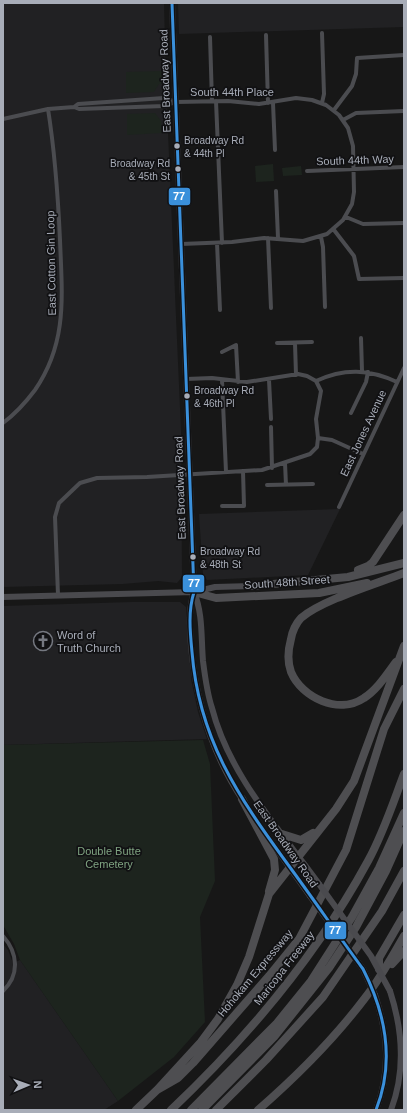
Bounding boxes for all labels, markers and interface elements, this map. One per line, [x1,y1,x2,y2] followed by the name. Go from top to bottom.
[157,29,173,133] street label: East Broadway Road
[190,86,274,98] street label: South 44th Place
[184,135,244,159] place label: Broadway Rd & 44th Pl
[172,141,182,151] marker: Broadway Rd & 44th Pl
[316,153,395,167] street label: South 44th Way
[110,158,170,182] place label: Broadway Rd & 45th St
[173,164,183,174] marker: Broadway Rd & 45th St
[168,187,191,206] line badge: 77
[173,190,185,202] text: 77
[44,210,58,316] street label: East Cotton Gin Loop
[194,385,254,409] place label: Broadway Rd & 46th Pl
[338,388,388,478] street label: East Jones Avenue
[182,391,192,401] marker: Broadway Rd & 46th Pl
[172,436,188,540] street label: East Broadway Road
[200,546,260,570] place label: Broadway Rd & 48th St
[188,552,198,562] marker: Broadway Rd & 48th St
[244,573,330,591] street label: South 48th Street
[182,574,205,593] line badge: 77
[188,577,200,589] text: 77
[57,629,121,654] place label: Word of Truth Church
[32,630,54,652] church icon: Word of Truth Church
[251,798,321,890] street label: East Broadway Road
[77,845,141,870] park label: Double Butte Cemetery
[324,921,347,940] line badge: 77
[329,924,341,936] text: 77
[215,927,295,1019] street label: Hohokam Expressway
[251,928,317,1007] street label: Maricopa Freeway
[8,1065,48,1105] north arrow
[32,1080,44,1089] text: N

